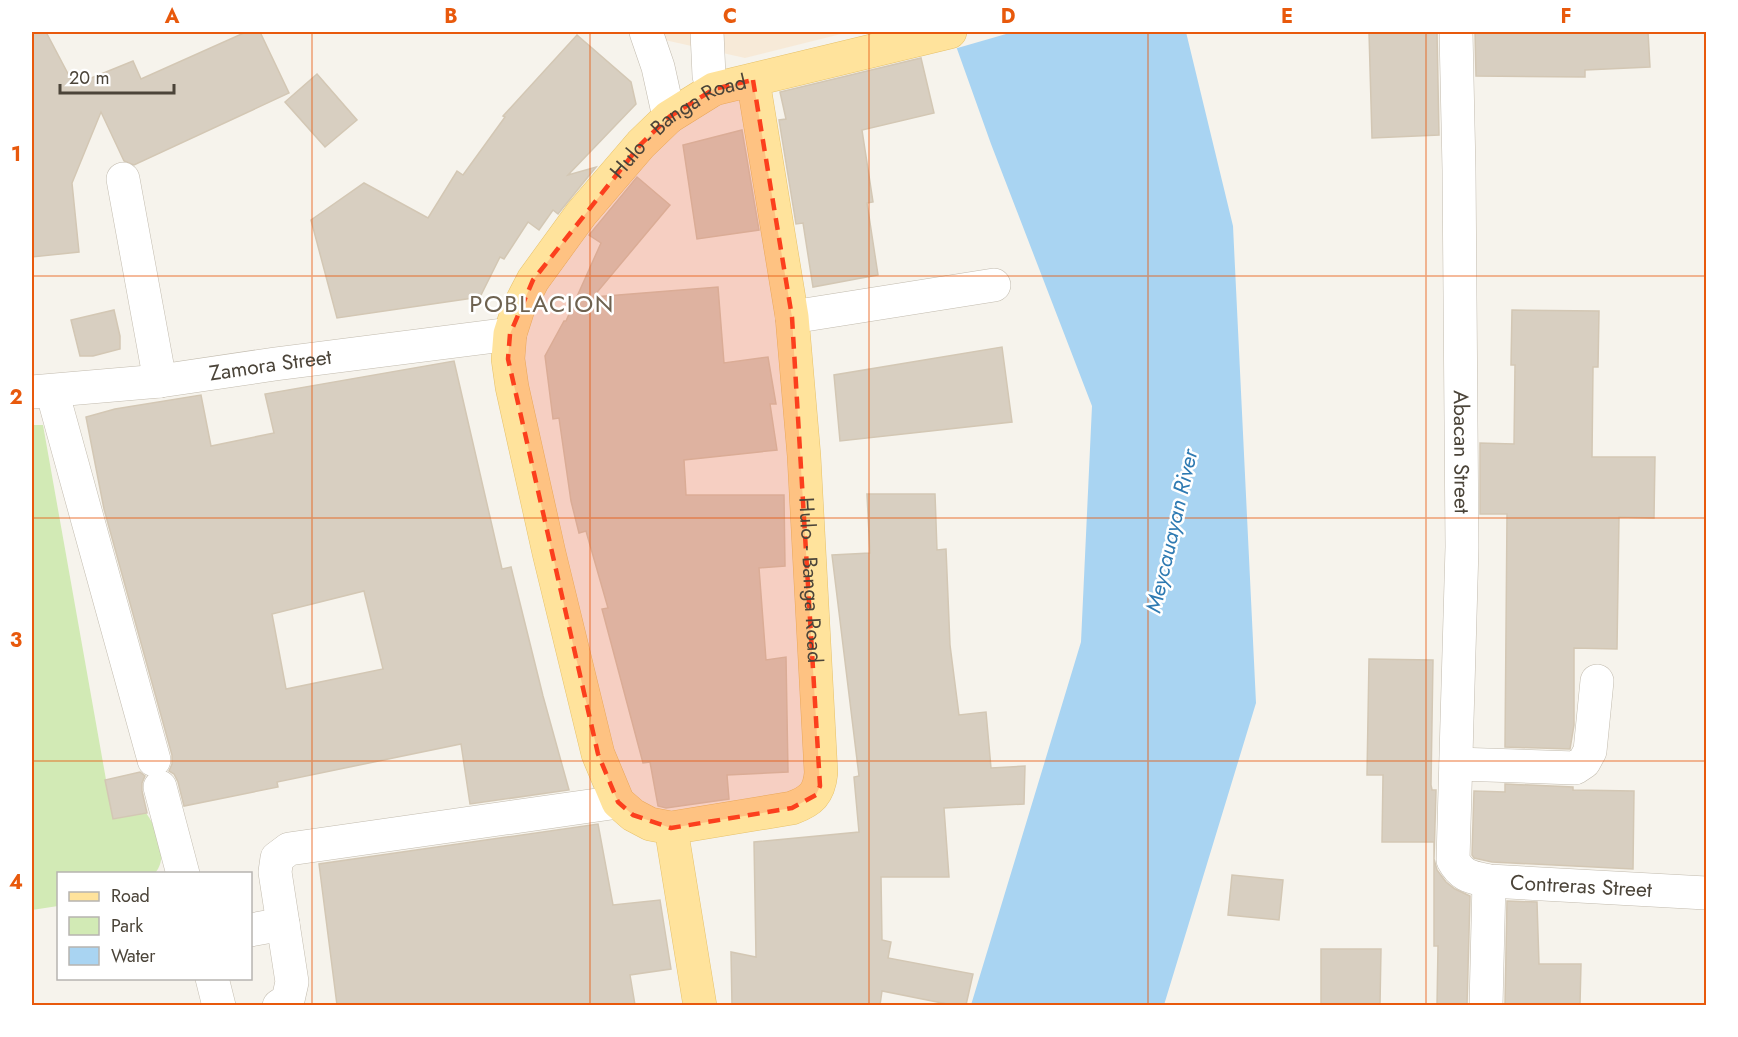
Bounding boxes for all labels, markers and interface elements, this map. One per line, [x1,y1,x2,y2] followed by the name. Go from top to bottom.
[164,2,180,31] text: A
[444,2,458,31] text: B
[723,2,737,31] text: C
[1001,2,1015,31] text: D
[1281,2,1293,31] text: E
[1560,2,1572,31] text: F
[60,57,174,95] scale bar
[69,65,109,91] text: 20 m
[603,67,749,185] street label: Hulo - Banga Road
[11,140,21,169] text: 1
[469,286,615,321] district label: POBLACION
[207,342,333,389] street label: Zamora Street
[9,383,23,412] text: 2
[1446,390,1477,514] street label: Abacan Street
[1137,444,1206,616] water label: Meycauayan River
[791,496,830,664] street label: Hulo - Banga Road
[10,626,22,655] text: 3
[1509,867,1653,905] street label: Contreras Street
[9,868,23,897] text: 4
[57,872,252,980] legend
[111,883,150,909] text: Road
[111,913,143,939] text: Park
[111,943,156,969] text: Water

